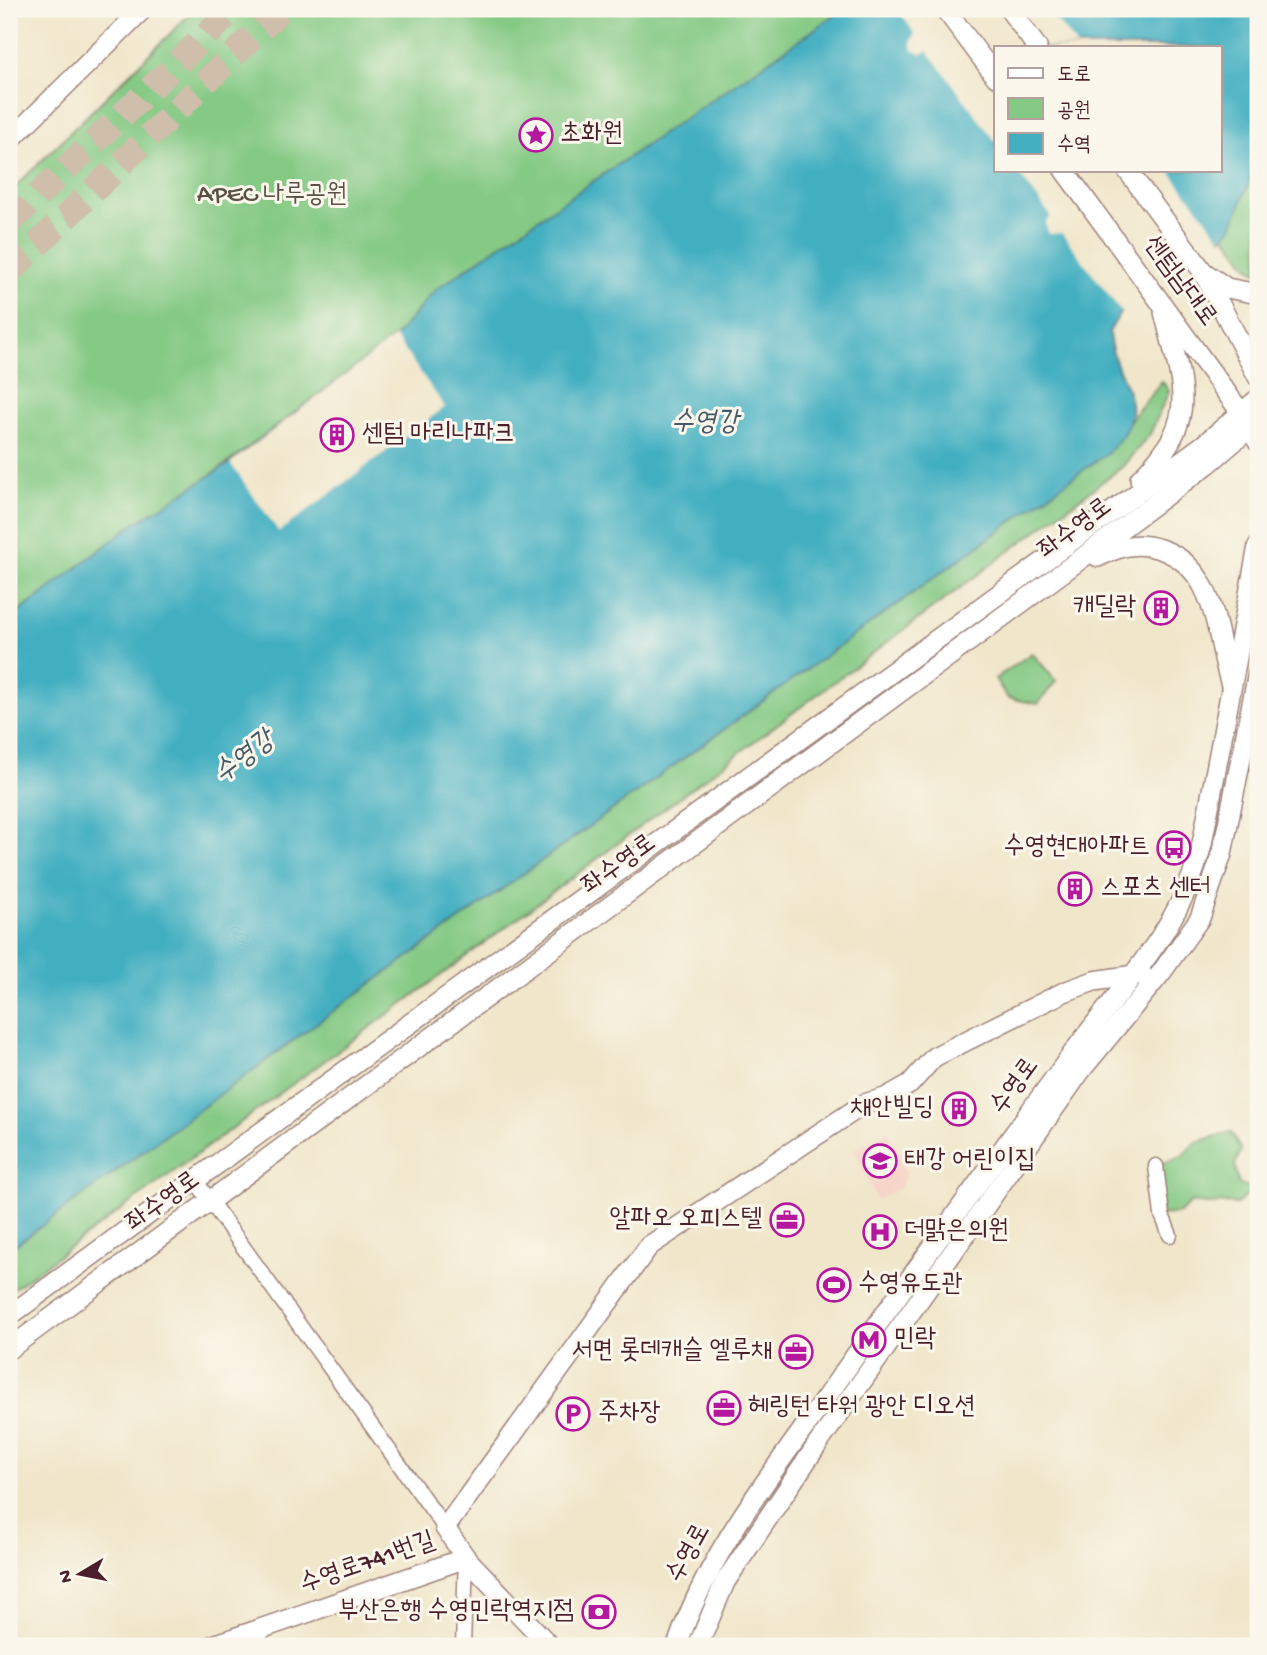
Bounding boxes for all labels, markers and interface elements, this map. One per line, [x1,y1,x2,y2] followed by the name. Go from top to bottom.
[994,46,1222,172] legend
[1057,64,1091,89] text: 도로
[1057,100,1091,125] text: 공원
[517,116,555,154] place icon: 초화원
[560,120,623,151] place label: 초화원
[1057,134,1091,159] text: 수역
[197,181,347,212] park label: APEC 나루공원
[1136,231,1222,333] street label: 센텀남대로
[671,407,742,440] water label: 수영강
[318,416,356,454] building icon: 센텀 마리나파크
[362,420,515,451] place label: 센텀 마리나파크
[1033,492,1119,568] street label: 좌수영로
[1142,589,1180,627] building icon: 캐딜락
[1073,593,1136,624] place label: 캐딜락
[208,722,285,792] water label: 수영강
[577,829,663,903] street label: 좌수영로
[1155,829,1193,867] bus stop icon: 수영현대아파트
[1004,833,1150,864] place label: 수영현대아파트
[1056,870,1094,908] building icon: 스포츠 센터
[1100,874,1211,905] place label: 스포츠 센터
[985,1053,1047,1121] street label: 수영로
[940,1090,978,1128] building icon: 채안빌딩
[850,1094,934,1125] place label: 채안빌딩
[861,1142,899,1180] school or university icon: 태강 어린이집
[904,1146,1036,1177] place label: 태강 어린이집
[121,1166,207,1240] street label: 좌수영로
[768,1201,806,1239] office icon: 알파오 오피스텔
[609,1205,762,1236] place label: 알파오 오피스텔
[861,1213,899,1251] hospital icon: 더맑은의원
[904,1217,1009,1248] place label: 더맑은의원
[815,1266,853,1304] sports icon: 수영유도관
[858,1270,963,1301] place label: 수영유도관
[850,1321,888,1359] metro station icon: 민락
[894,1325,936,1356] place label: 민락
[777,1333,815,1371] office icon: 서면 롯데캐슬 엘루채
[571,1336,772,1368] place label: 서면 롯데캐슬 엘루채
[705,1389,743,1427] office icon: 헤링턴 타워 광안 디오션
[748,1393,976,1424] place label: 헤링턴 타워 광안 디오션
[554,1395,592,1433] parking icon: 주차장
[598,1399,661,1430] place label: 주차장
[661,1519,719,1589] street label: 수영로
[296,1526,440,1602] street label: 수영로741번길
[46,1540,116,1610] north arrow
[54,1568,79,1584] text: N
[580,1593,618,1631] bank icon: 부산은행 수영민락역지점
[338,1597,574,1628] place label: 부산은행 수영민락역지점

